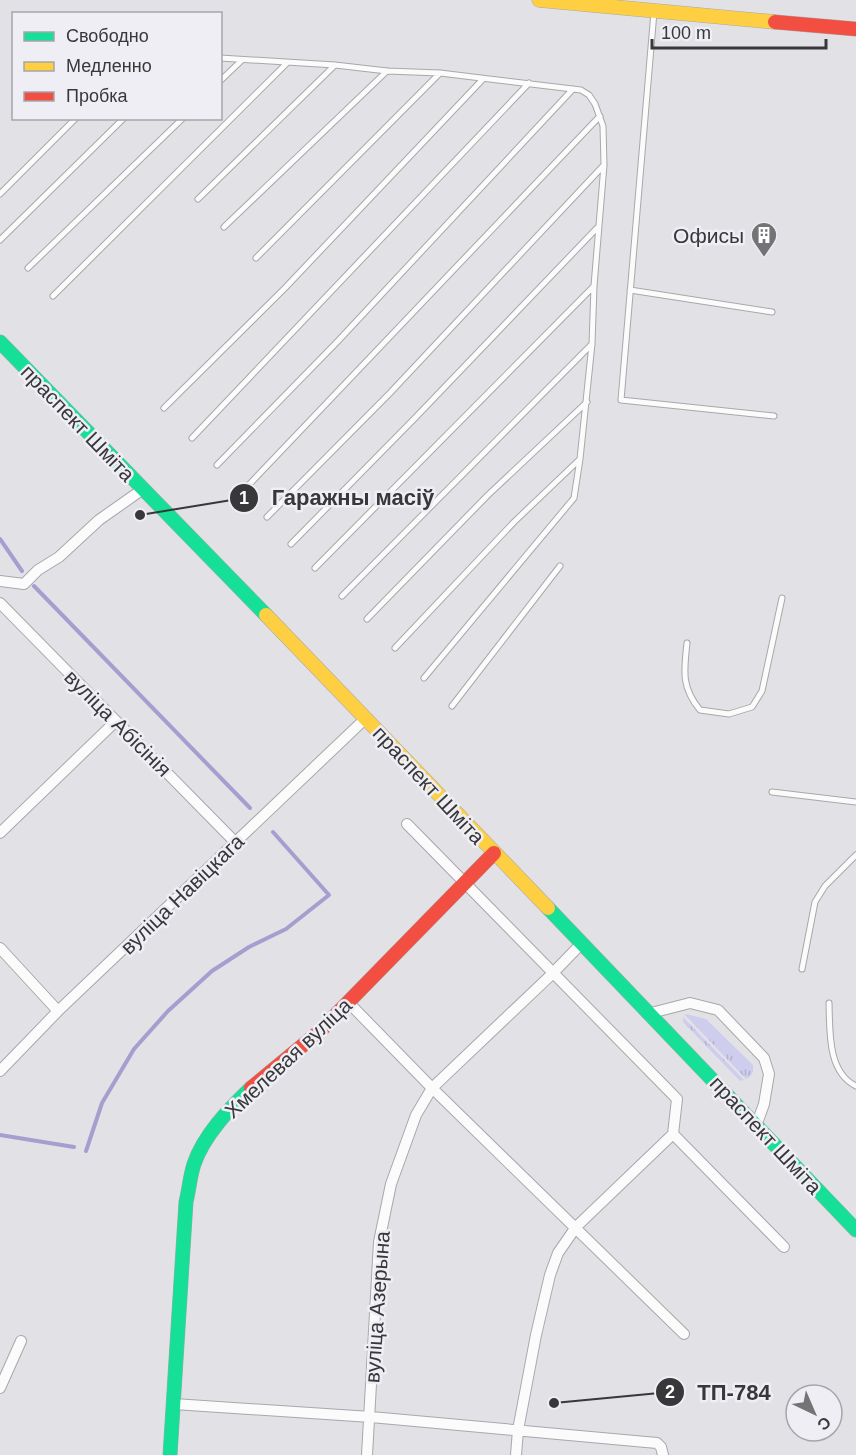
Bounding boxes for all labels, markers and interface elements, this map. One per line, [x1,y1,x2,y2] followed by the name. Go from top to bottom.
[12,12,222,120] legend
[652,12,826,50] scale bar
[661,23,711,43] text: 100 m
[66,26,149,46] text: Свободно
[66,56,152,76] text: Медленно
[66,86,129,106] text: Пробка
[749,220,779,258] building icon: Офисы
[673,224,744,247] place label: Офисы
[17,360,139,486] street label: праспект Шміта
[229,478,446,518] callout: Гаражны масіў
[272,485,435,510] text: Гаражны масіў
[239,488,249,508] text: 1
[60,665,176,781] street label: вуліца Абісінія
[369,721,490,849] street label: праспект Шміта
[116,829,249,959] street label: вуліца Навіцкага
[220,993,356,1123] street label: Хмелевая вуліца
[706,1071,827,1199] street label: праспект Шміта
[360,1230,394,1384] street label: вуліца Азерына
[655,1372,782,1412] callout: ТП-784
[697,1380,771,1405] text: ТП-784
[665,1382,675,1402] text: 2
[784,1383,844,1443] north arrow
[814,1413,834,1434] text: С

